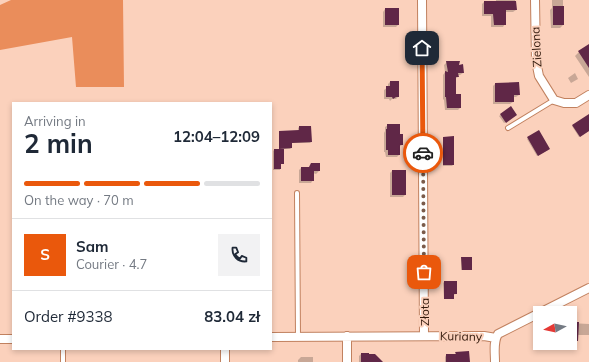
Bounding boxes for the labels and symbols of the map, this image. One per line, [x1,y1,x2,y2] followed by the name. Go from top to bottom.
[527,26,545,68] street label: Zielona
[405,31,439,65] pin
[403,133,443,173] courier
[407,255,441,289] pin
[417,298,432,326] street label: Złota
[533,306,577,350] north arrow
[440,328,483,344] street label: Kuriany

